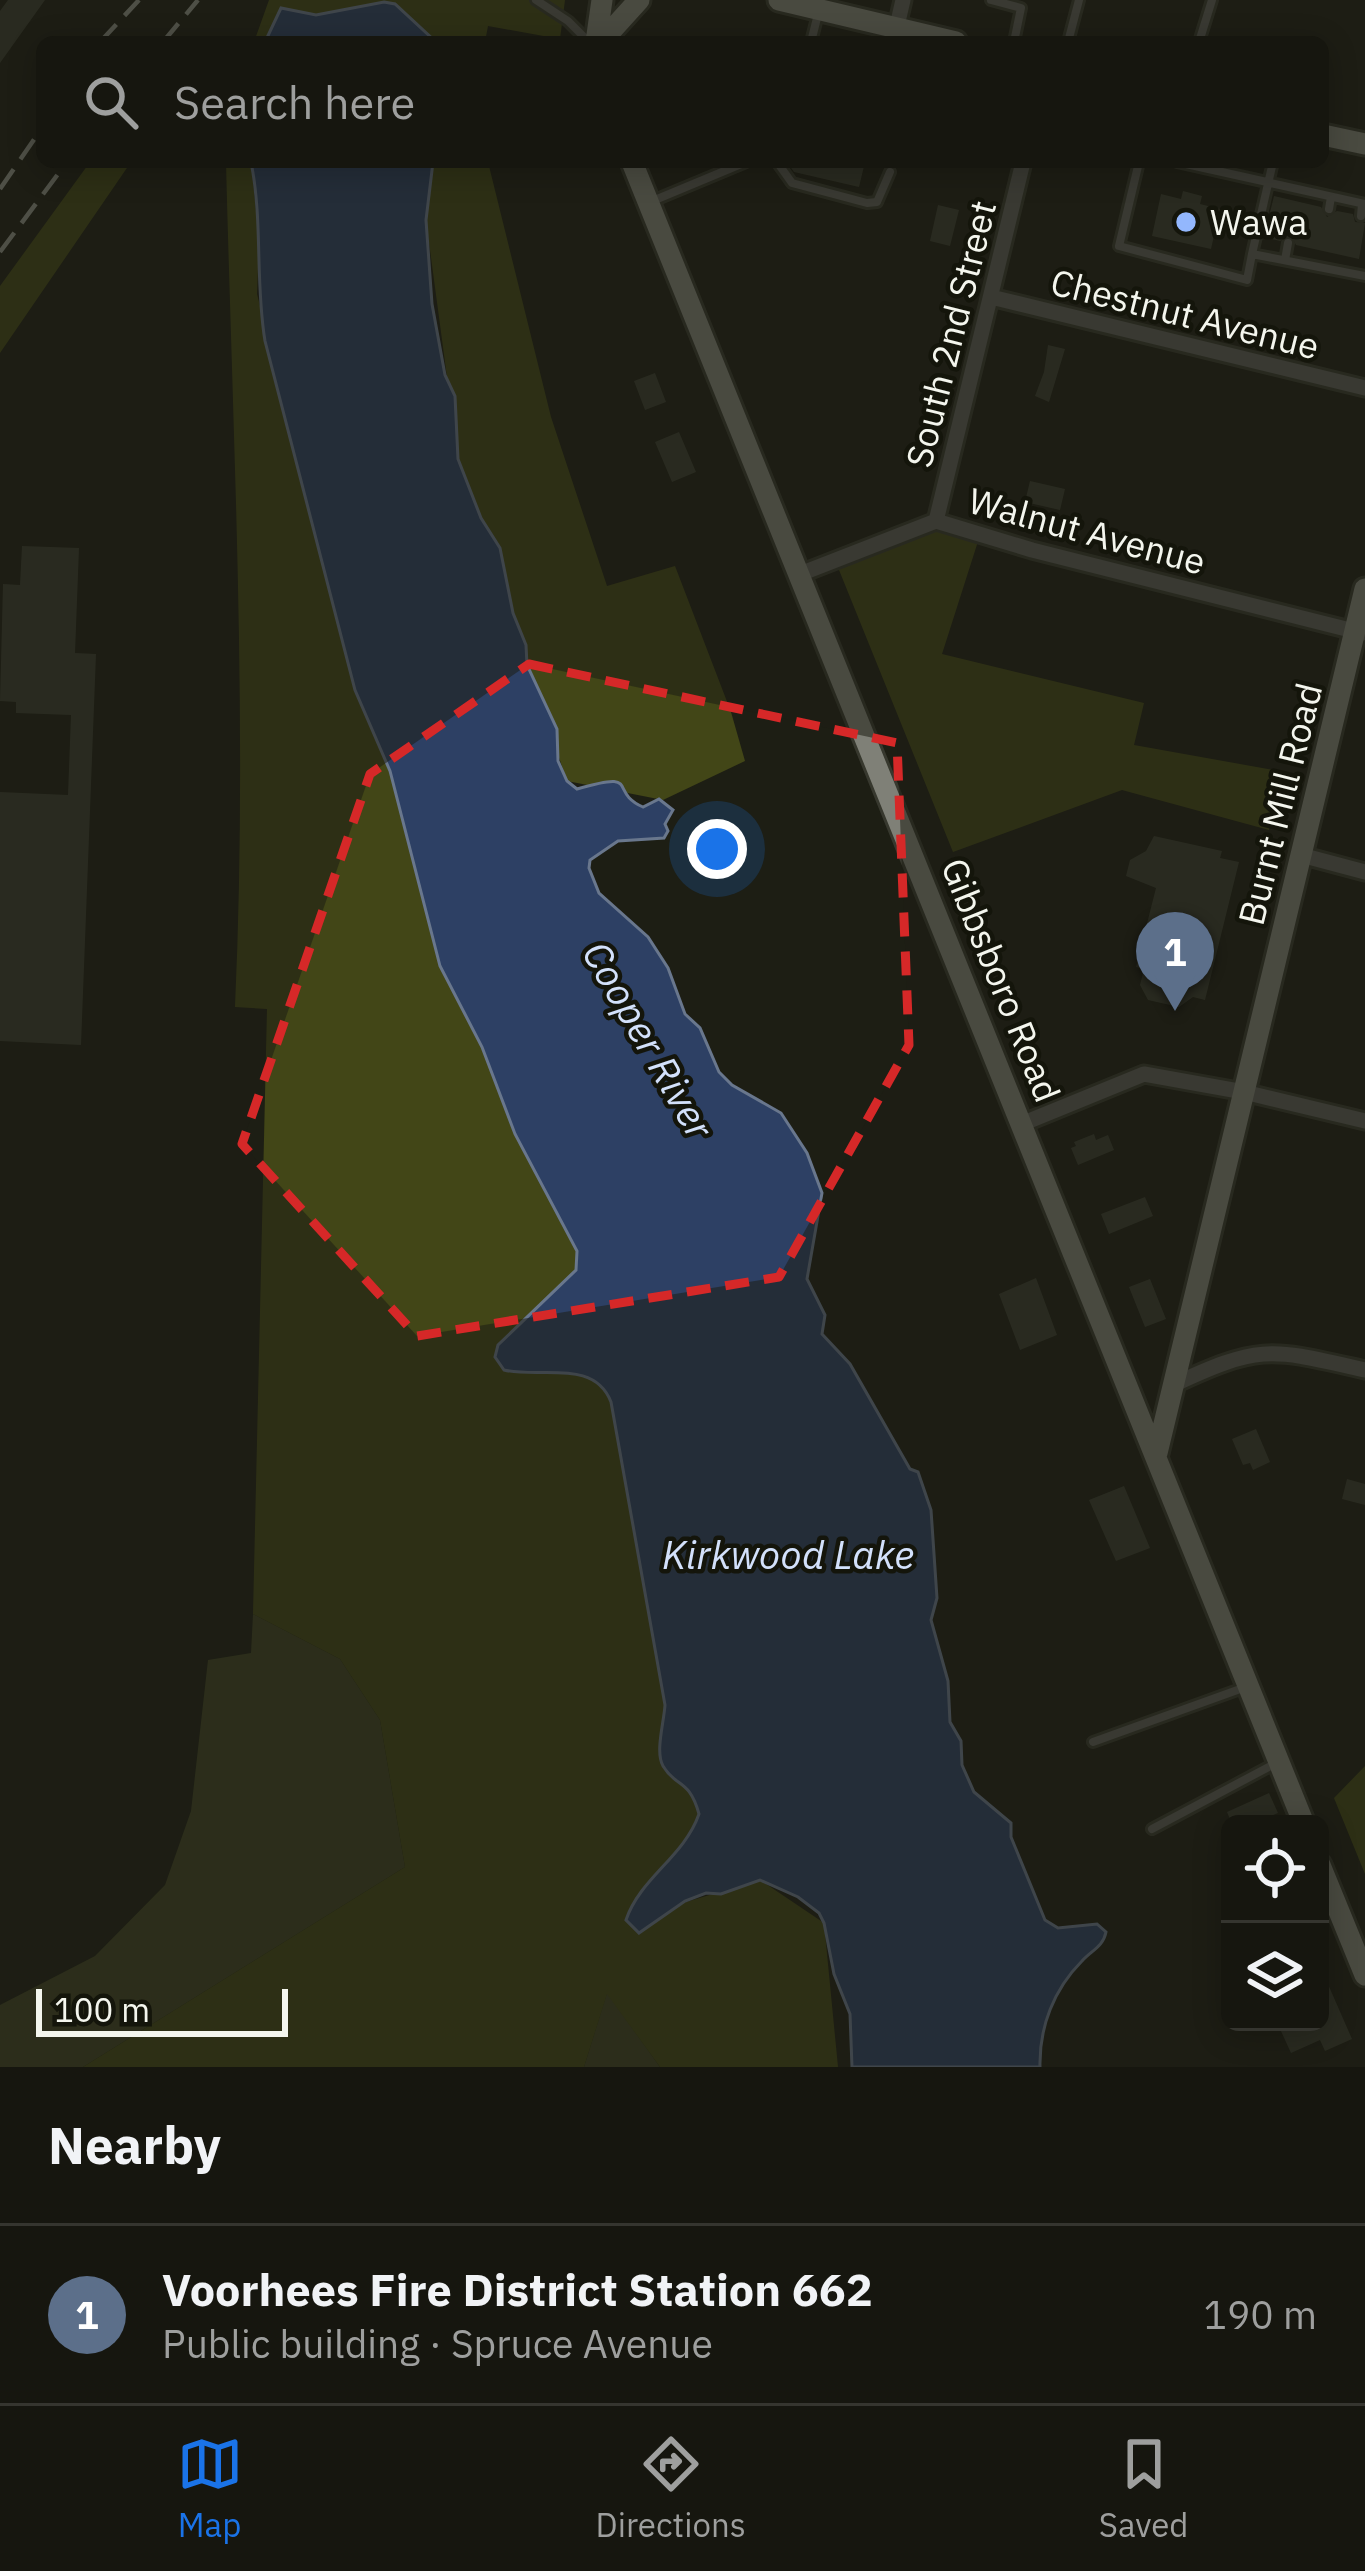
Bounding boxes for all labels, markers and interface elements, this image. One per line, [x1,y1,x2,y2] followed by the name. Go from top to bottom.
[36,36,1329,168] search box
[78,69,144,135] icon: search
[174,73,415,131] text: Search here
[895,196,1006,472] street label: South 2nd Street
[1210,198,1307,245] place label: Wawa
[1173,209,1199,235] marker: Wawa
[1046,257,1324,370] street label: Chestnut Avenue
[964,476,1211,585] street label: Walnut Avenue
[1227,678,1332,930] street label: Burnt Mill Road
[687,819,747,879] your location
[931,851,1072,1109] street label: Gibbsboro Road
[1136,912,1214,1011] pin: 1
[571,932,726,1149] water label: Cooper River
[662,1529,914,1580] water label: Kirkwood Lake
[1221,1815,1329,2031] map controls
[1221,1815,1329,1923] button: locate
[1221,1923,1329,2031] button: layers
[36,1983,288,2036] scale bar
[54,1988,150,2031] text: 100 m
[48,2112,221,2178] text: Nearby
[162,2260,873,2318] text: Voorhees Fire District Station 662
[75,2289,99,2340] text: 1
[1204,2289,1317,2340] text: 190 m
[162,2318,713,2369] text: Public building · Spruce Avenue
[177,2431,243,2546] tab: Map
[596,2431,746,2546] tab: Directions
[1099,2431,1188,2546] tab: Saved

